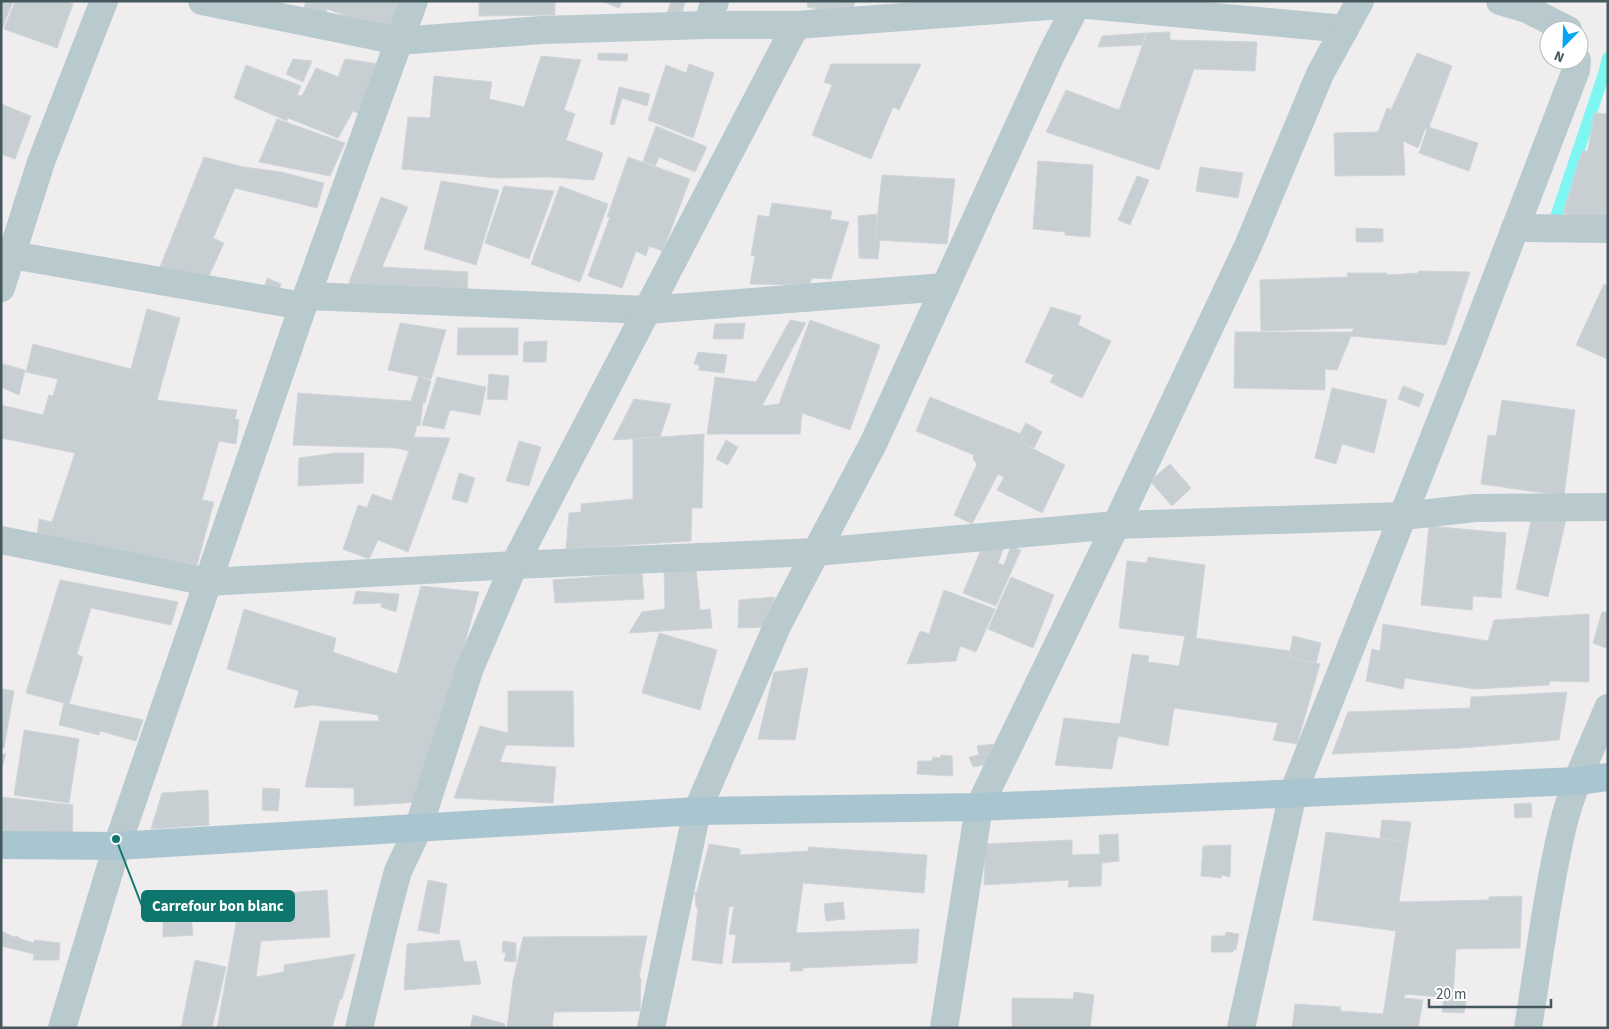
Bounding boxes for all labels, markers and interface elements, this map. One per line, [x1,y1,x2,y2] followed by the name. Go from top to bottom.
[1539,20,1589,70] north arrow
[1551,45,1568,67] text: N
[142,891,294,921] callout: Carrefour bon blanc
[152,896,284,917] text: Carrefour bon blanc
[1429,976,1552,1008] scale bar
[1436,984,1466,1005] text: 20 m

